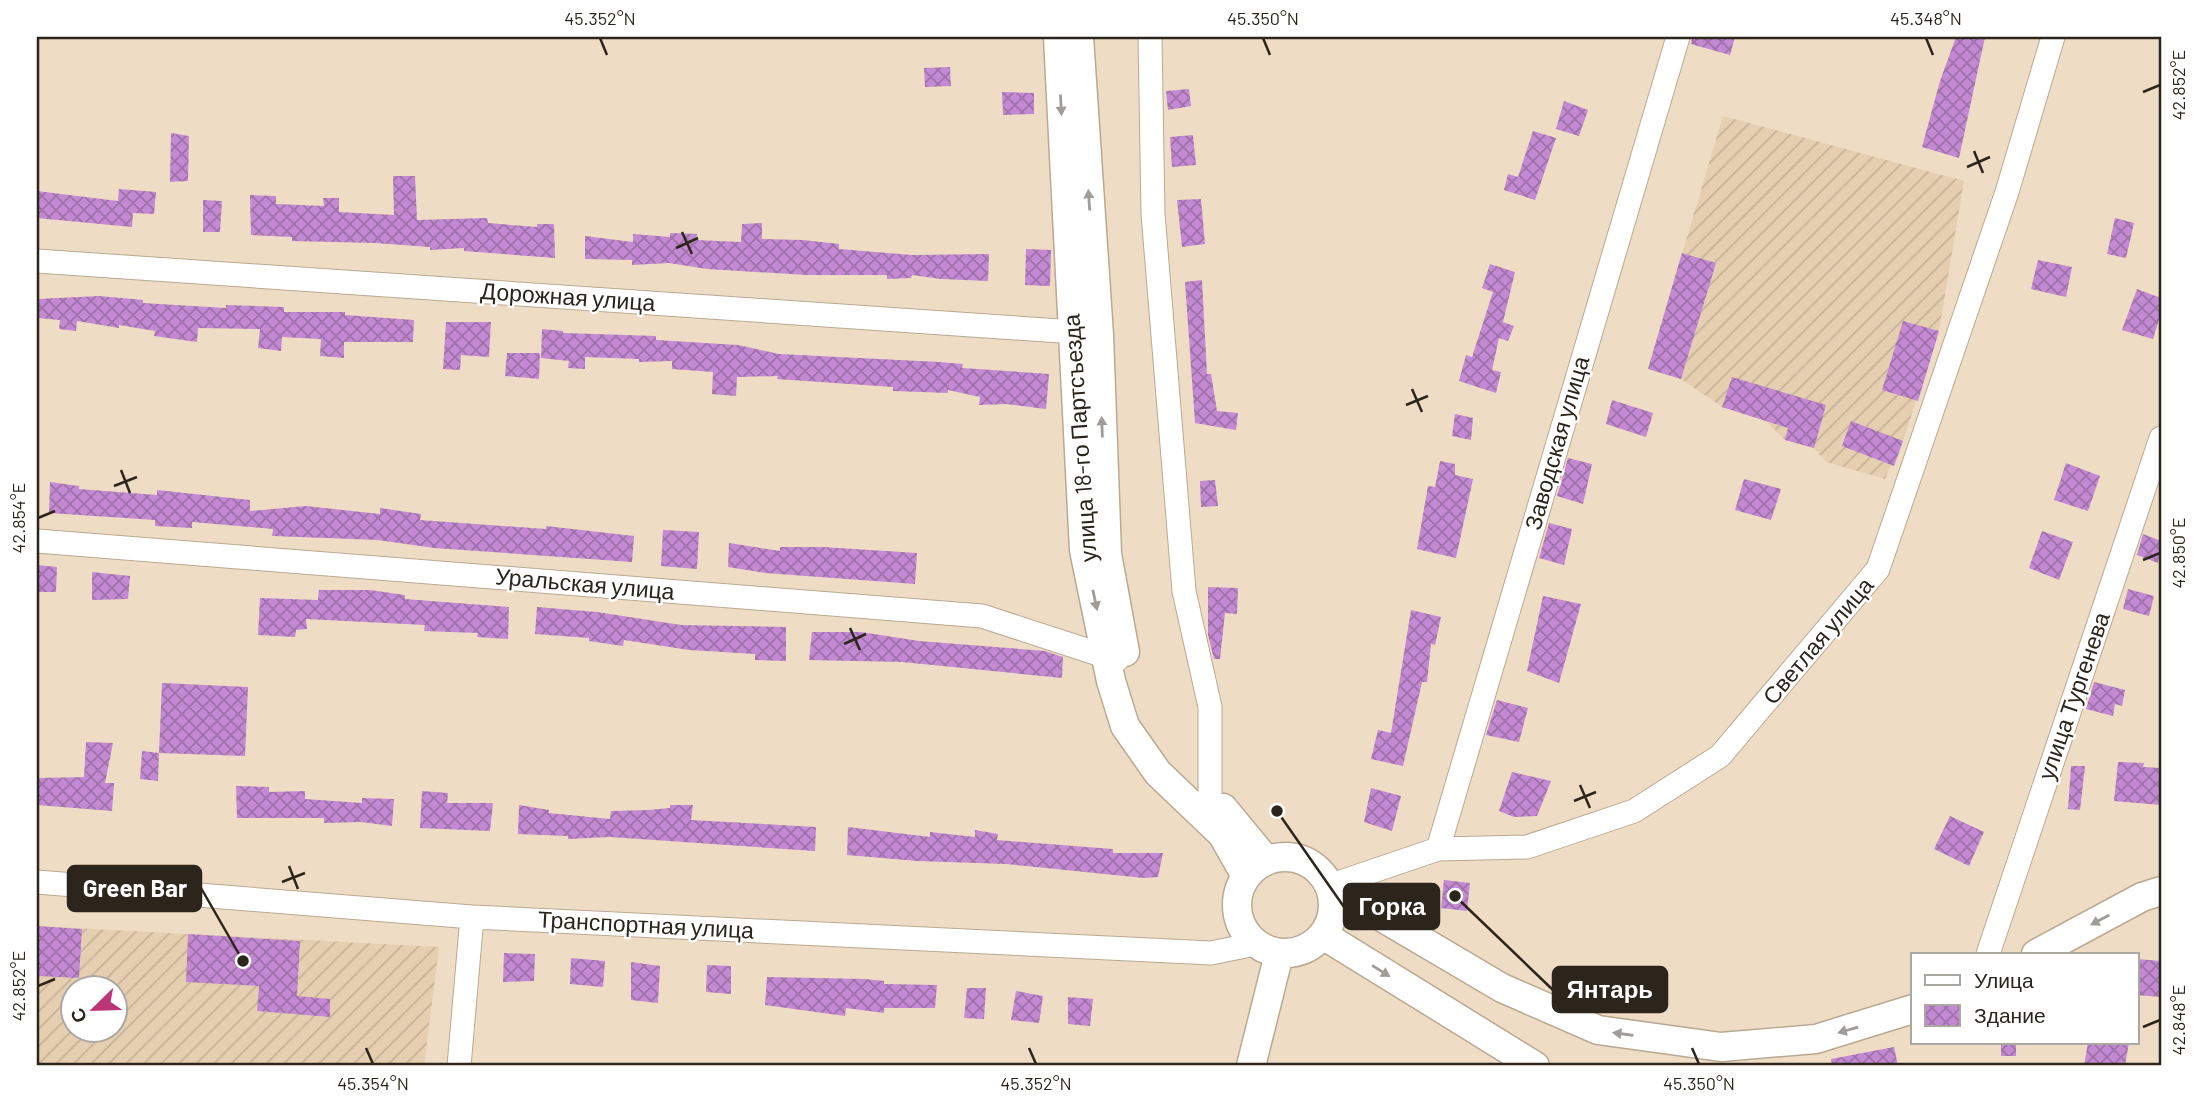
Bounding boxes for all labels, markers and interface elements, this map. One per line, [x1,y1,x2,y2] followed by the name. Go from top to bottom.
[564,7,636,29] text: 45.352°N
[1227,7,1299,29] text: 45.350°N
[1890,7,1962,29] text: 45.348°N
[2167,50,2189,120] text: 42.852°E
[1056,94,1067,116] one-way arrow
[1083,189,1094,211] one-way arrow
[480,276,657,316] street label: Дорожная улица
[1056,313,1102,563] street label: улица 18-го Партсъезда
[1518,352,1594,533] street label: Заводская улица
[1096,416,1107,438] one-way arrow
[7,483,29,553] text: 42.854°E
[2167,517,2189,589] text: 42.850°E
[494,561,676,605] street label: Уральская улица
[1756,571,1879,710] street label: Светлая улица
[1089,589,1100,611] one-way arrow
[2031,608,2115,783] street label: улица Тургенева
[68,866,201,911] callout: Green Bar
[83,873,187,902] text: Green Bar
[1344,884,1439,929] callout: Горка
[1358,891,1426,920] text: Горка
[537,904,755,944] street label: Транспортная улица
[2090,914,2110,926] one-way arrow
[7,951,29,1021] text: 42.852°E
[1911,953,2138,1044] legend
[1371,965,1391,978] one-way arrow
[1553,967,1667,1012] callout: Янтарь
[1974,967,2034,992] text: Улица
[60,974,130,1044] north arrow
[1567,974,1653,1003] text: Янтарь
[2167,985,2189,1056] text: 42.848°E
[1974,1002,2046,1027] text: Здание
[65,1005,91,1027] text: С
[1837,1026,1858,1036] one-way arrow
[1612,1028,1634,1039] one-way arrow
[337,1072,409,1094] text: 45.354°N
[1000,1072,1072,1094] text: 45.352°N
[1663,1072,1735,1094] text: 45.350°N

